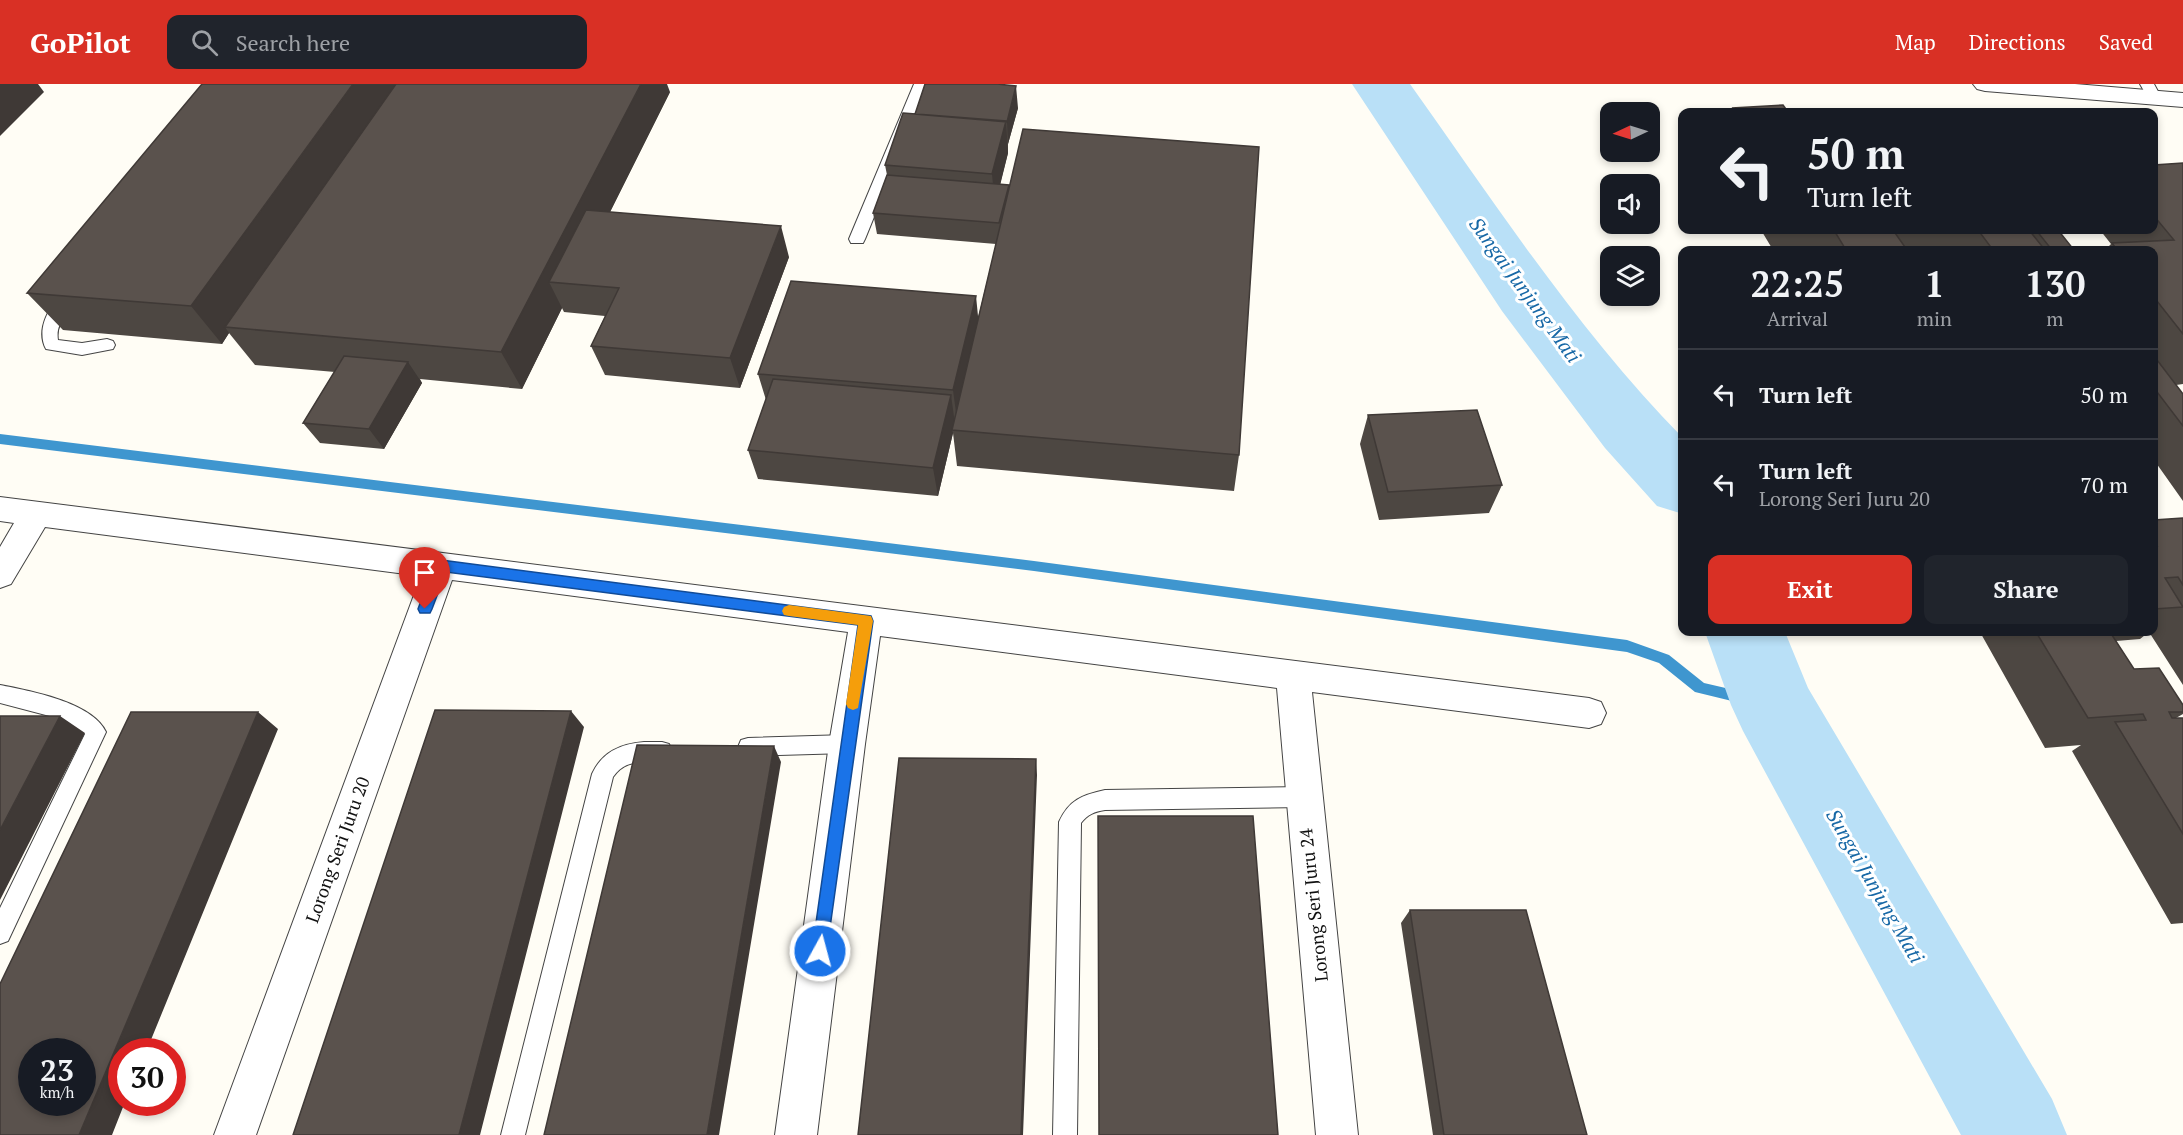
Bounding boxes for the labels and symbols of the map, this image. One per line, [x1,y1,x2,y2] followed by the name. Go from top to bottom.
[1600,102,1660,162] north arrow
[1463,211,1588,368] water label: Sungai Junjung Mati
[399,547,450,609] pin
[299,773,375,926] street label: Lorong Seri Juru 20
[1820,804,1931,968] water label: Sungai Junjung Mati
[1293,827,1333,983] street label: Lorong Seri Juru 24
[788,919,852,983] position arrow
[108,1038,186,1116] speed limit sign: 30

